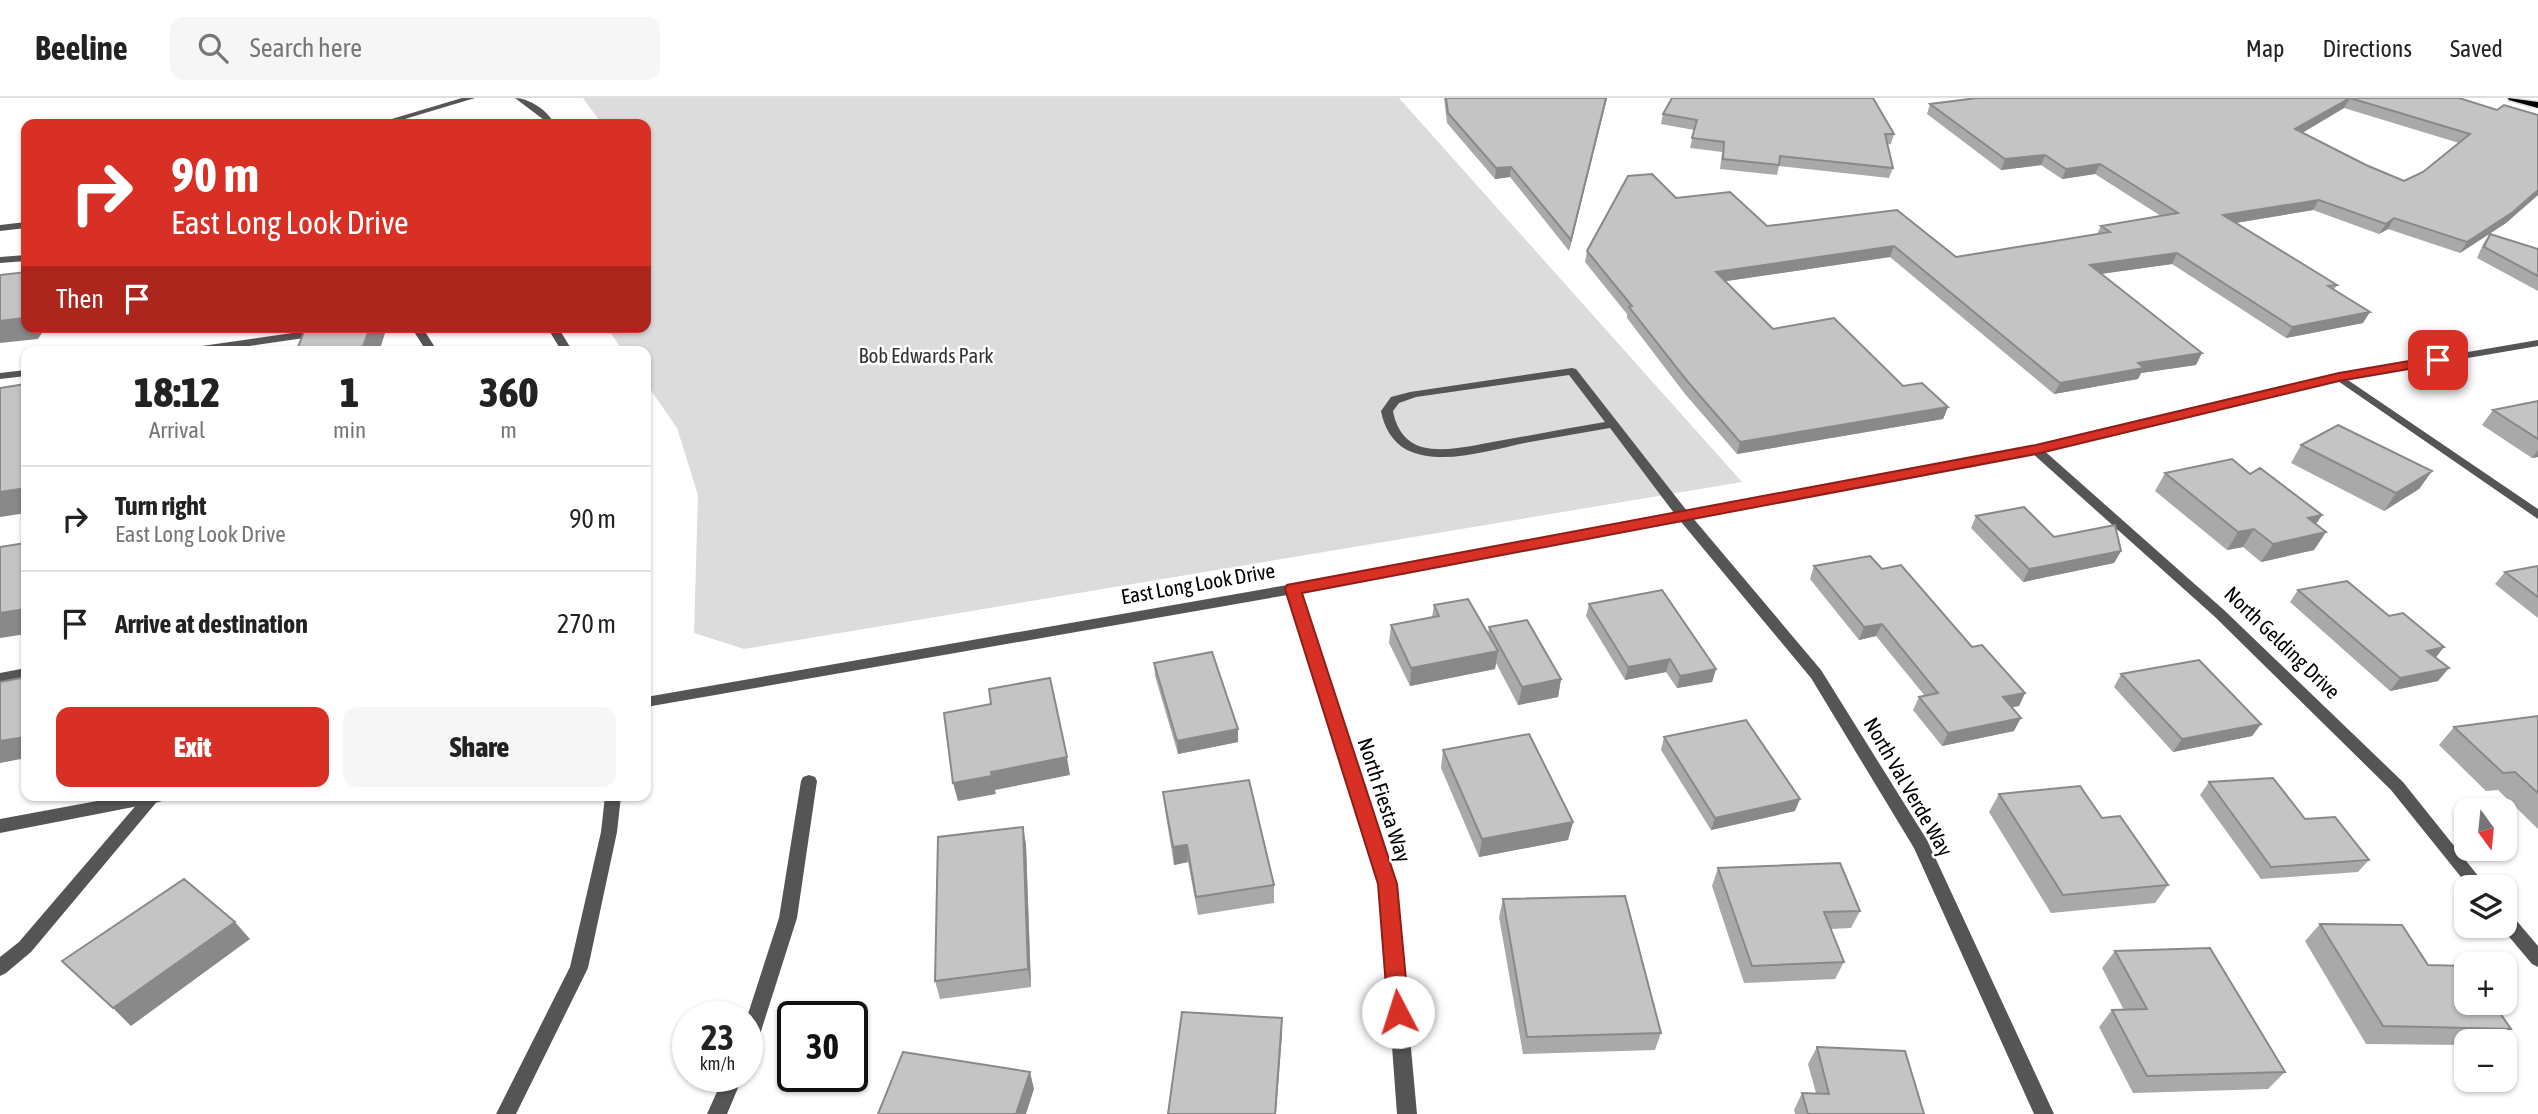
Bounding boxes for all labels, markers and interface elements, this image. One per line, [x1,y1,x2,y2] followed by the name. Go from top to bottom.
[170,17,660,80] search box
[35,29,128,67] text: Beeline
[194,29,232,67] icon: search
[250,33,362,63] text: Search here
[2246,35,2284,62] text: Map
[2322,35,2412,62] text: Directions
[2450,35,2503,62] text: Saved
[171,146,259,202] text: 90 m
[56,147,147,238] icon: right
[171,204,409,241] text: East Long Look Drive
[118,280,156,318] icon: arrive
[56,284,104,314] text: Then
[2408,330,2468,390] pin
[2419,341,2457,379] icon: arrive
[858,343,994,367] park label: Bob Edwards Park
[134,368,220,416] text: 18:12
[340,368,359,416] text: 1
[479,368,538,416] text: 360
[149,417,205,443] text: Arrival
[333,417,366,443] text: min
[500,417,517,443] text: m
[115,491,206,521] text: Turn right
[56,500,94,538] icon: right
[569,504,616,534] text: 90 m
[115,521,286,547] text: East Long Look Drive
[1119,558,1277,608] street label: East Long Look Drive
[2220,581,2345,703] street label: North Gelding Drive
[56,605,94,643] icon: arrive
[115,609,308,639] text: Arrive at destination
[557,609,616,639] text: 270 m
[56,707,329,787] button: Exit
[343,707,616,787] button: Share
[1859,713,1958,860] street label: North Val Verde Way
[1354,734,1416,865] street label: North Fiesta Way
[2454,798,2516,861] north arrow
[2454,798,2517,1092] map controls
[2454,875,2517,938] button: layers
[2454,952,2517,1015] button: +
[1361,975,1435,1049] position arrow
[777,1001,868,1092] speed limit sign: 30
[701,1017,734,1057] text: 23
[2454,1029,2517,1092] button: −
[700,1053,735,1074] text: km/h

